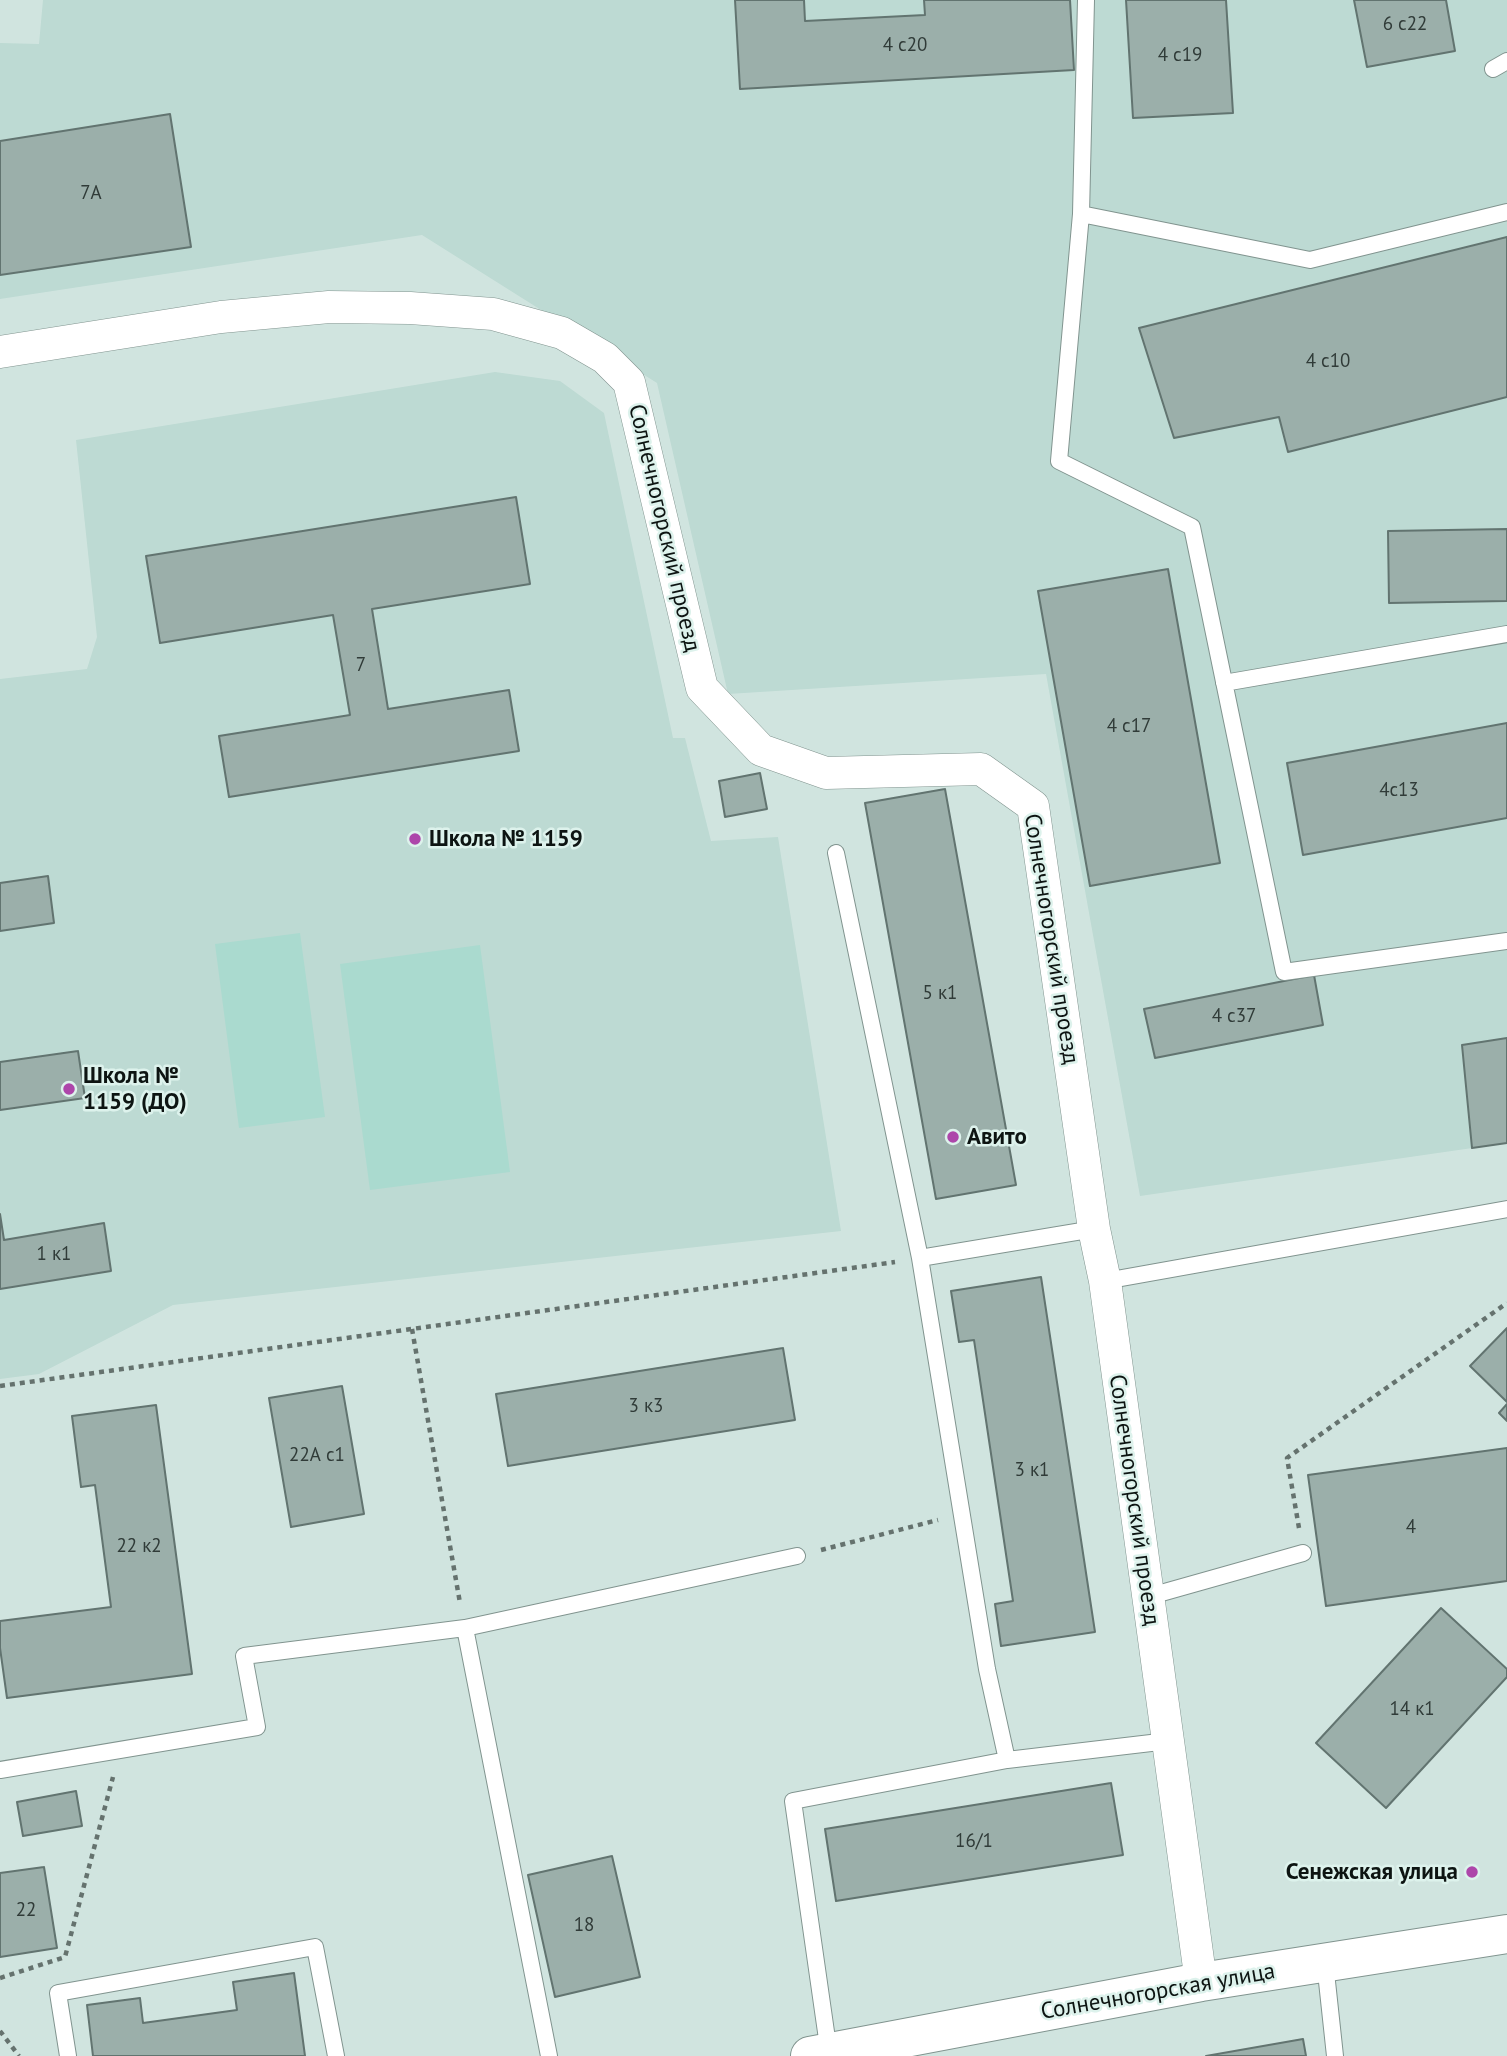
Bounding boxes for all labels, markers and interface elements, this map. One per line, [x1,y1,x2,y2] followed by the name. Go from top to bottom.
[1383,14,1427,36] house number: 6 с22
[883,35,927,57] house number: 4 с20
[1158,45,1202,67] house number: 4 с19
[80,183,102,205] house number: 7А
[1306,351,1350,373] house number: 4 с10
[622,402,706,654] street label: Солнечногорский проезд
[356,655,366,677] house number: 7
[1107,716,1151,738] house number: 4 с17
[1379,780,1419,802] house number: 4с13
[1018,812,1084,1066] street label: Солнечногорский проезд
[429,825,583,853] place label: Школа № 1159
[407,831,423,847] marker: Школа № 1159
[923,983,957,1005] house number: 5 к1
[1212,1006,1256,1028] house number: 4 с37
[83,1062,187,1116] place label: Школа № 1159 (ДО)
[61,1081,77,1097] marker: Школа № 1159 (ДО)
[967,1123,1027,1151] place label: Авито
[945,1129,961,1145] marker: Авито
[37,1244,71,1266] house number: 1 к1
[1103,1373,1165,1627] street label: Солнечногорский проезд
[629,1396,663,1418] house number: 3 к3
[289,1445,345,1467] house number: 22А с1
[1015,1460,1049,1482] house number: 3 к1
[1406,1517,1416,1539] house number: 4
[116,1536,162,1558] house number: 22 к2
[1389,1699,1435,1721] house number: 14 к1
[955,1831,993,1853] house number: 16/1
[1286,1858,1458,1886] place label: Сенежская улица
[1464,1864,1480,1880] marker: Сенежская улица
[16,1900,36,1922] house number: 22
[574,1915,594,1937] house number: 18
[1039,1958,1277,2026] street label: Солнечногорская улица

